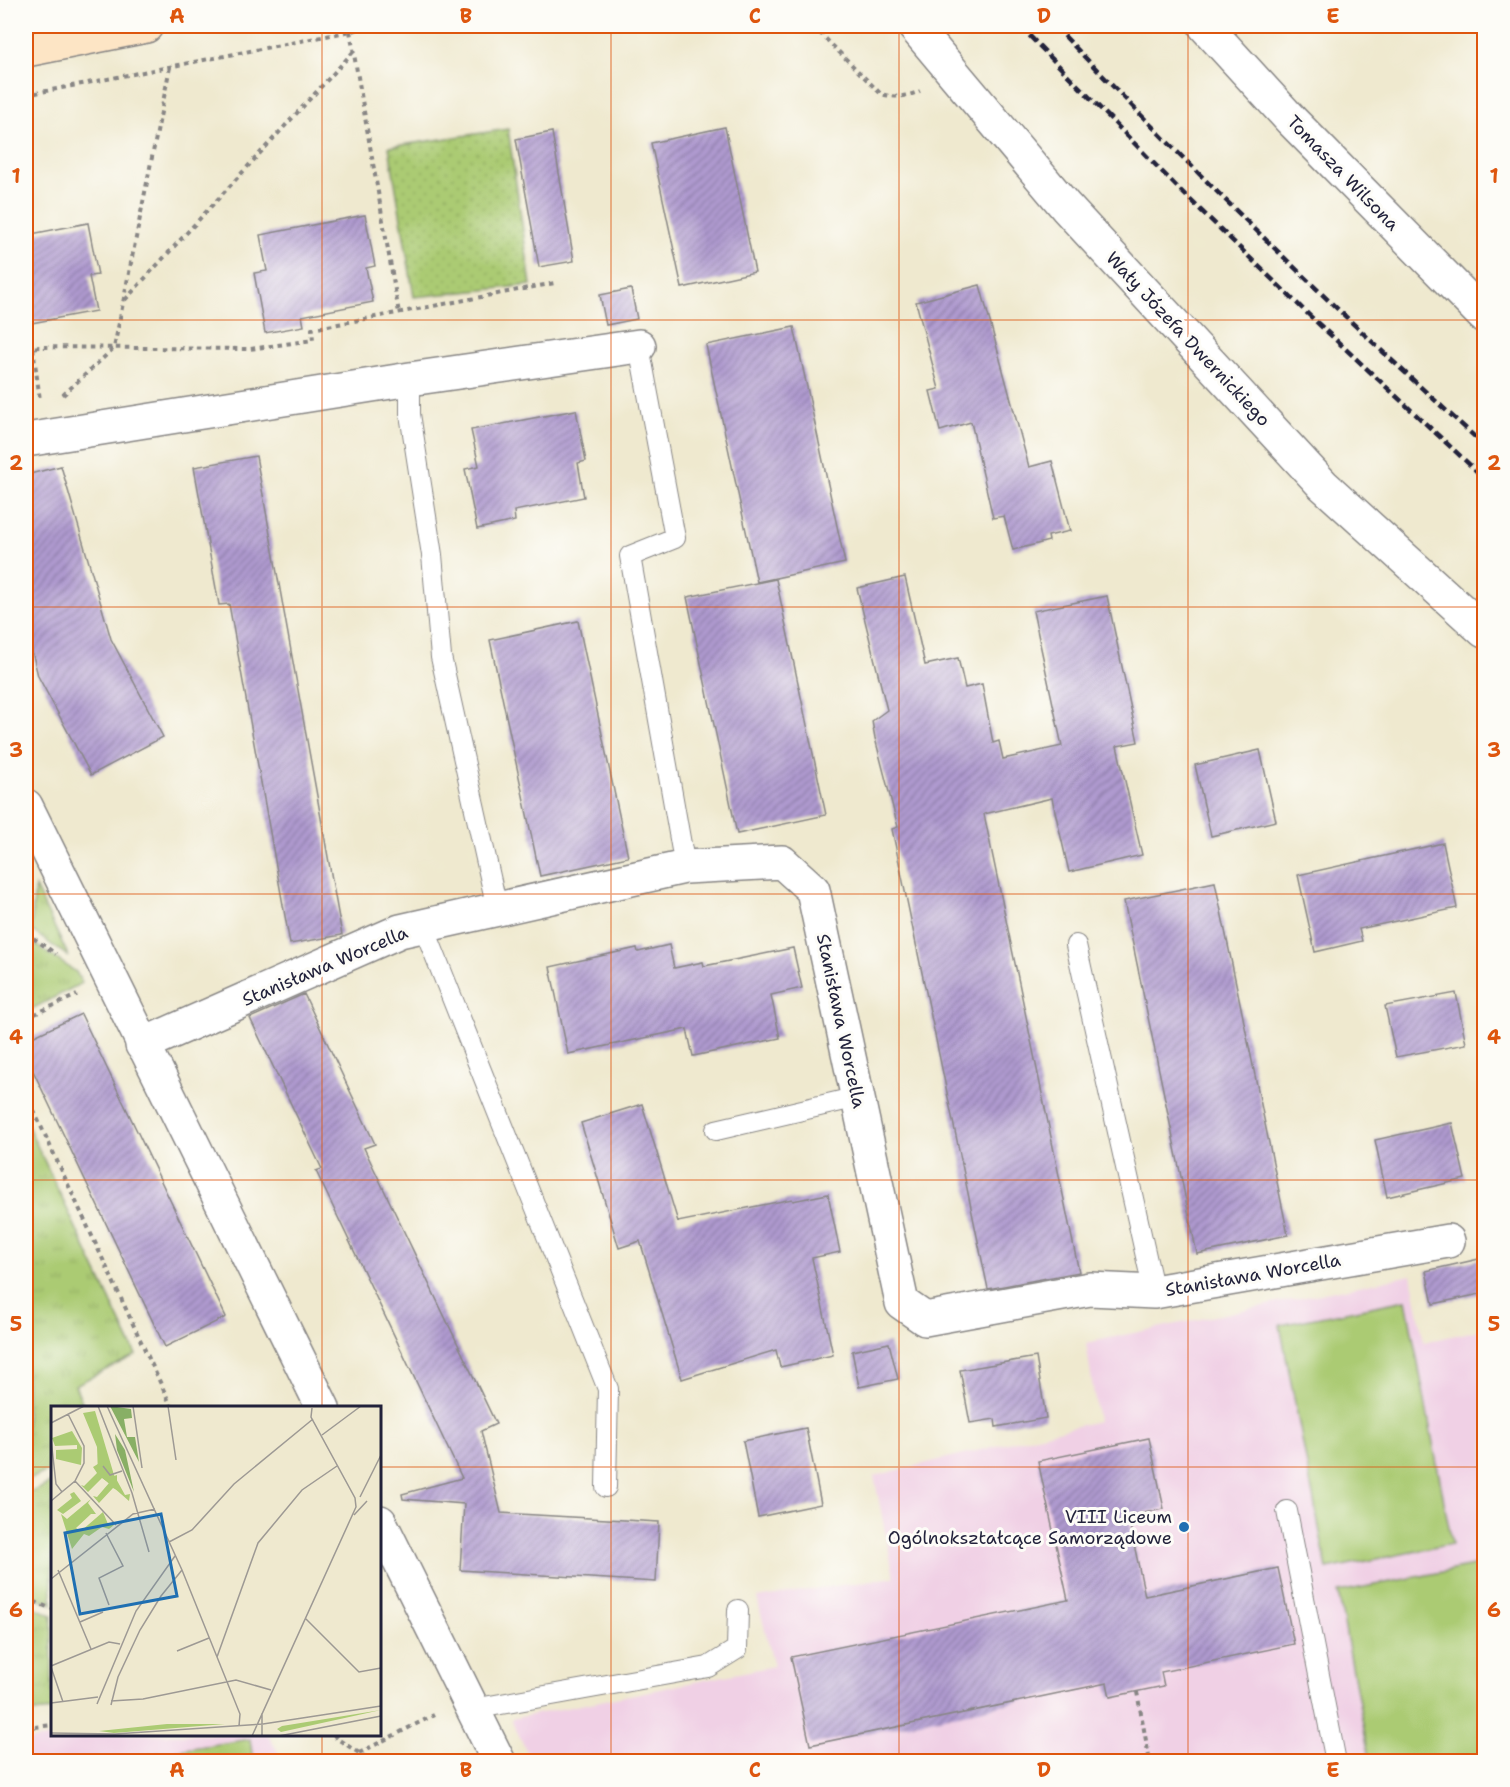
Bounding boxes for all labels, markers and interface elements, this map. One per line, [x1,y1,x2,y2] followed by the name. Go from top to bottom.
[169,3,185,29] text: A
[460,3,472,29] text: B
[749,3,761,29] text: C
[1037,3,1051,29] text: D
[1326,3,1340,29] text: E
[1282,110,1404,236] street label: Tomasza Wilsona
[11,163,21,189] text: 1
[1489,163,1499,189] text: 1
[1101,246,1275,432] street label: Wały Józefa Dwernickiego
[9,450,23,476] text: 2
[1487,450,1501,476] text: 2
[9,737,23,763] text: 3
[1487,737,1501,763] text: 3
[238,920,412,1012] street label: Stanisława Worcella
[811,932,871,1110] street label: Stanisława Worcella
[9,1024,23,1050] text: 4
[1487,1024,1501,1050] text: 4
[1163,1248,1343,1302] street label: Stanisława Worcella
[10,1311,22,1337] text: 5
[1488,1311,1500,1337] text: 5
[51,1406,381,1736] inset map
[888,1505,1172,1550] place label: VIII Liceum Ogólnokształcące Samorządowe
[1177,1520,1191,1534] marker: VIII Liceum Ogólnokształcące Samorządowe
[9,1597,23,1623] text: 6
[1487,1597,1501,1623] text: 6
[169,1757,185,1783] text: A
[460,1757,472,1783] text: B
[749,1757,761,1783] text: C
[1037,1757,1051,1783] text: D
[1326,1757,1340,1783] text: E

